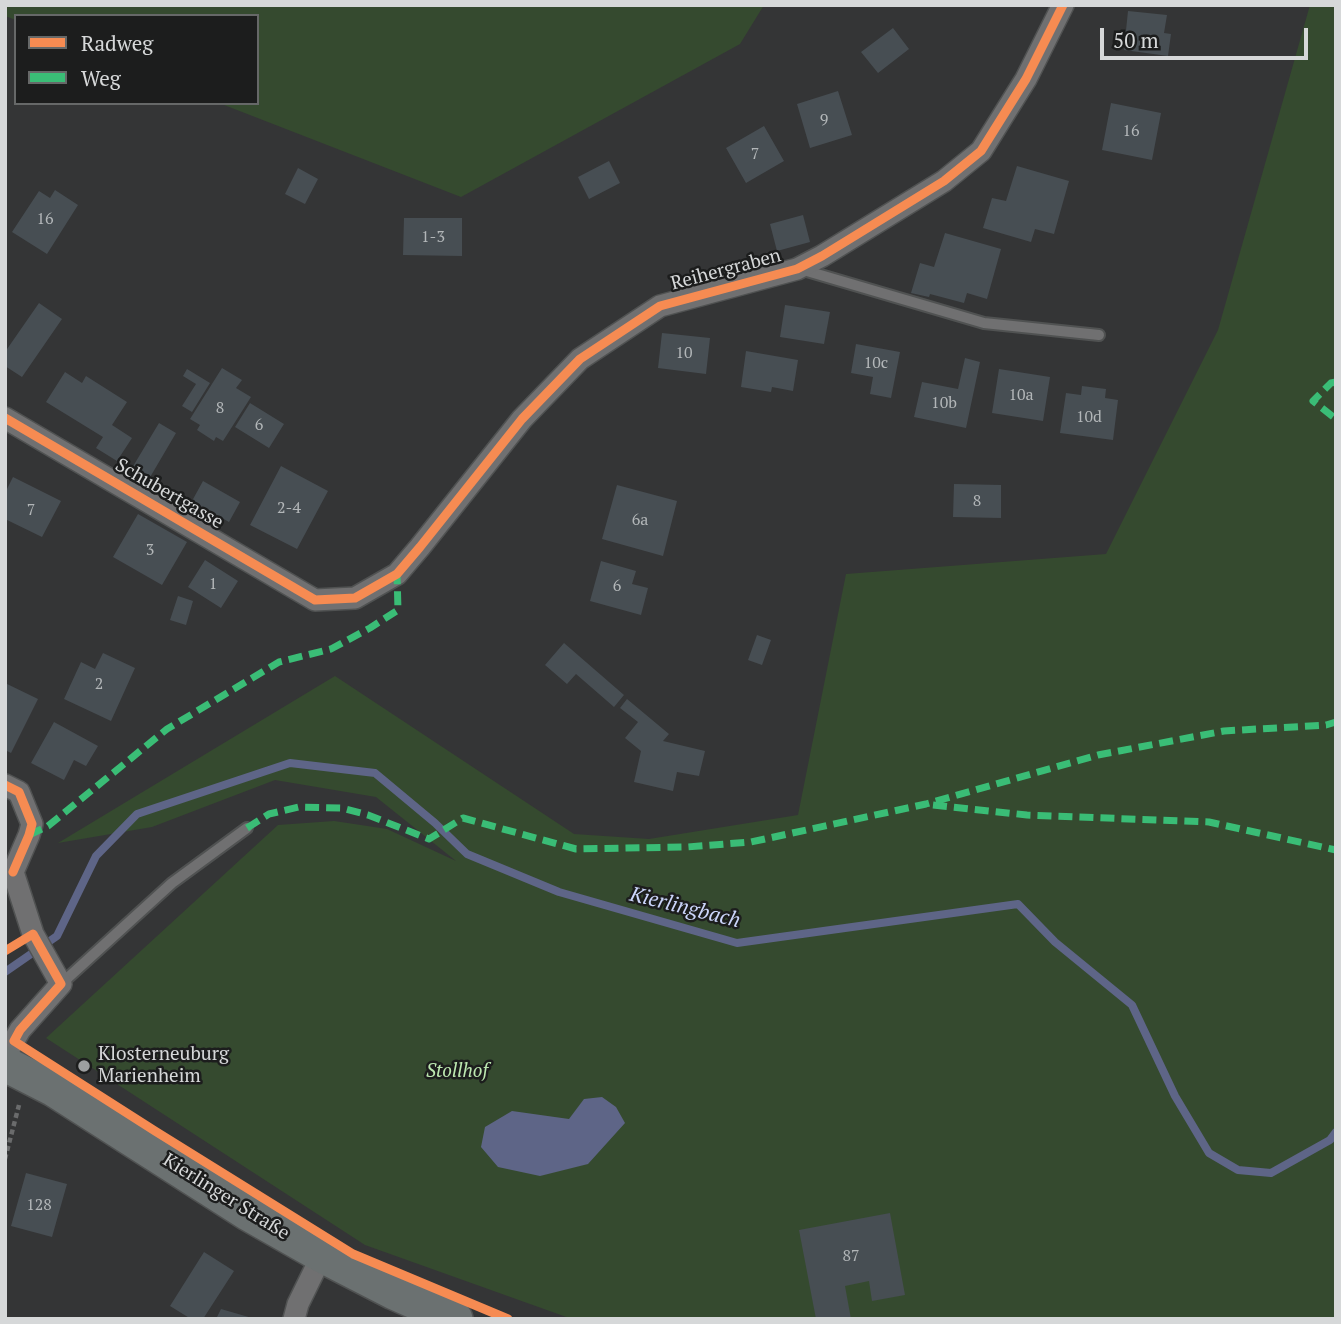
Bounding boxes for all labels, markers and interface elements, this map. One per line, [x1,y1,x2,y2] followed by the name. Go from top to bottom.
[14,14,259,105] legend
[1103,14,1311,58] scale bar
[1113,26,1159,54] text: 50 m
[81,29,153,57] text: Radweg
[81,64,121,92] text: Weg
[820,110,828,130] house number: 9
[1122,121,1140,141] house number: 16
[751,144,759,164] house number: 7
[36,209,54,229] house number: 16
[421,227,445,247] house number: 1-3
[668,244,784,296] street label: Reihergraben
[675,343,693,363] house number: 10
[864,353,888,373] house number: 10c
[1008,385,1034,405] house number: 10a
[931,393,957,413] house number: 10b
[216,398,224,418] house number: 8
[1076,407,1102,427] house number: 10d
[255,415,263,435] house number: 6
[111,454,227,534] street label: Schubertgasse
[973,491,981,511] house number: 8
[277,498,301,518] house number: 2-4
[27,500,35,520] house number: 7
[632,510,648,530] house number: 6a
[146,540,154,560] house number: 3
[209,574,217,594] house number: 1
[613,576,621,596] house number: 6
[95,674,103,694] house number: 2
[627,882,743,934] water label: Kierlingbach
[98,1044,229,1088] place label: Klosterneuburg Marienheim
[76,1058,92,1074] marker: Klosterneuburg Marienheim
[426,1061,488,1083] park label: Stollhof
[159,1149,293,1245] street label: Kierlinger Straße
[26,1195,52,1215] house number: 128
[842,1246,860,1266] house number: 87

